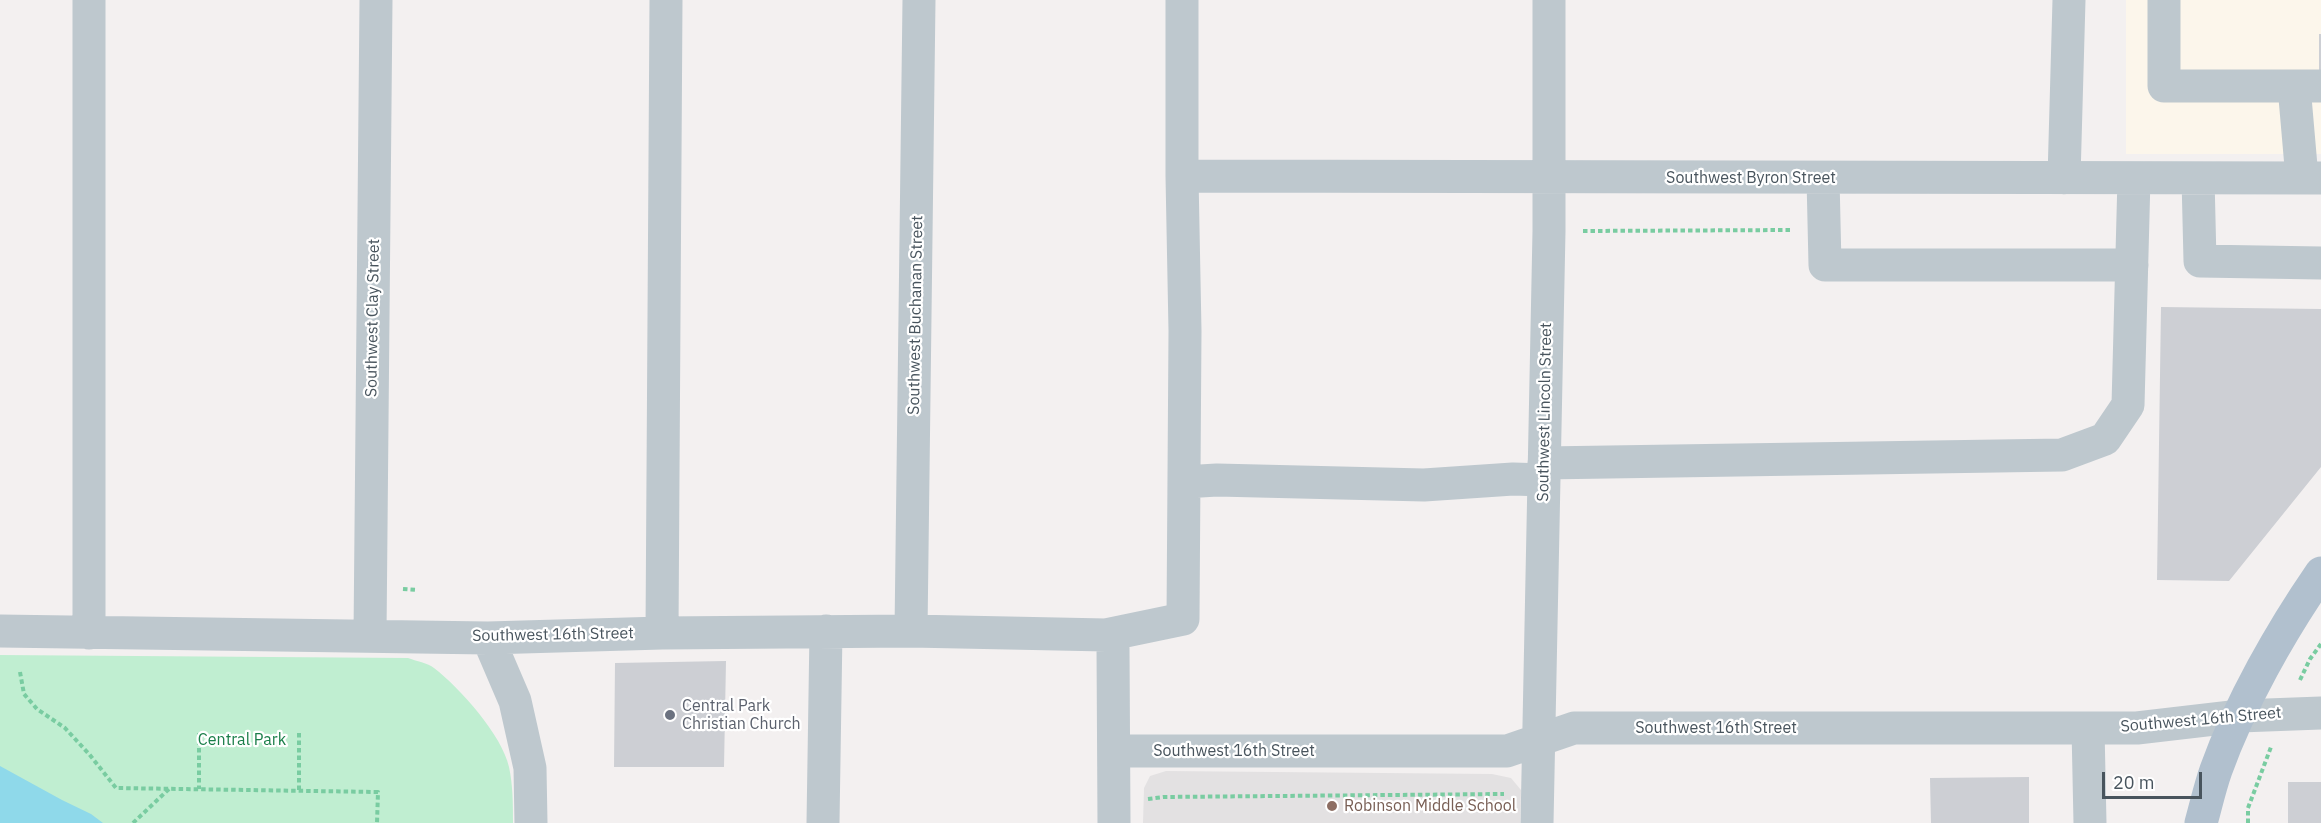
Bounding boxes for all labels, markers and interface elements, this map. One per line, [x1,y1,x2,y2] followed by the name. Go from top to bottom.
[1666,168,1836,188] street label: Southwest Byron Street
[905,215,927,415] street label: Southwest Buchanan Street
[362,239,384,397] street label: Southwest Clay Street
[1534,322,1556,502] street label: Southwest Lincoln Street
[472,624,634,646] street label: Southwest 16th Street
[682,696,801,734] place label: Central Park Christian Church
[2120,703,2282,737] street label: Southwest 16th Street
[663,708,677,722] marker: Central Park Christian Church
[1635,718,1797,738] street label: Southwest 16th Street
[198,730,286,750] park label: Central Park
[1153,741,1315,761] street label: Southwest 16th Street
[2105,760,2206,798] scale bar
[2113,771,2155,794] text: 20 m
[1344,796,1516,816] place label: Robinson Middle School
[1325,799,1339,813] marker: Robinson Middle School

